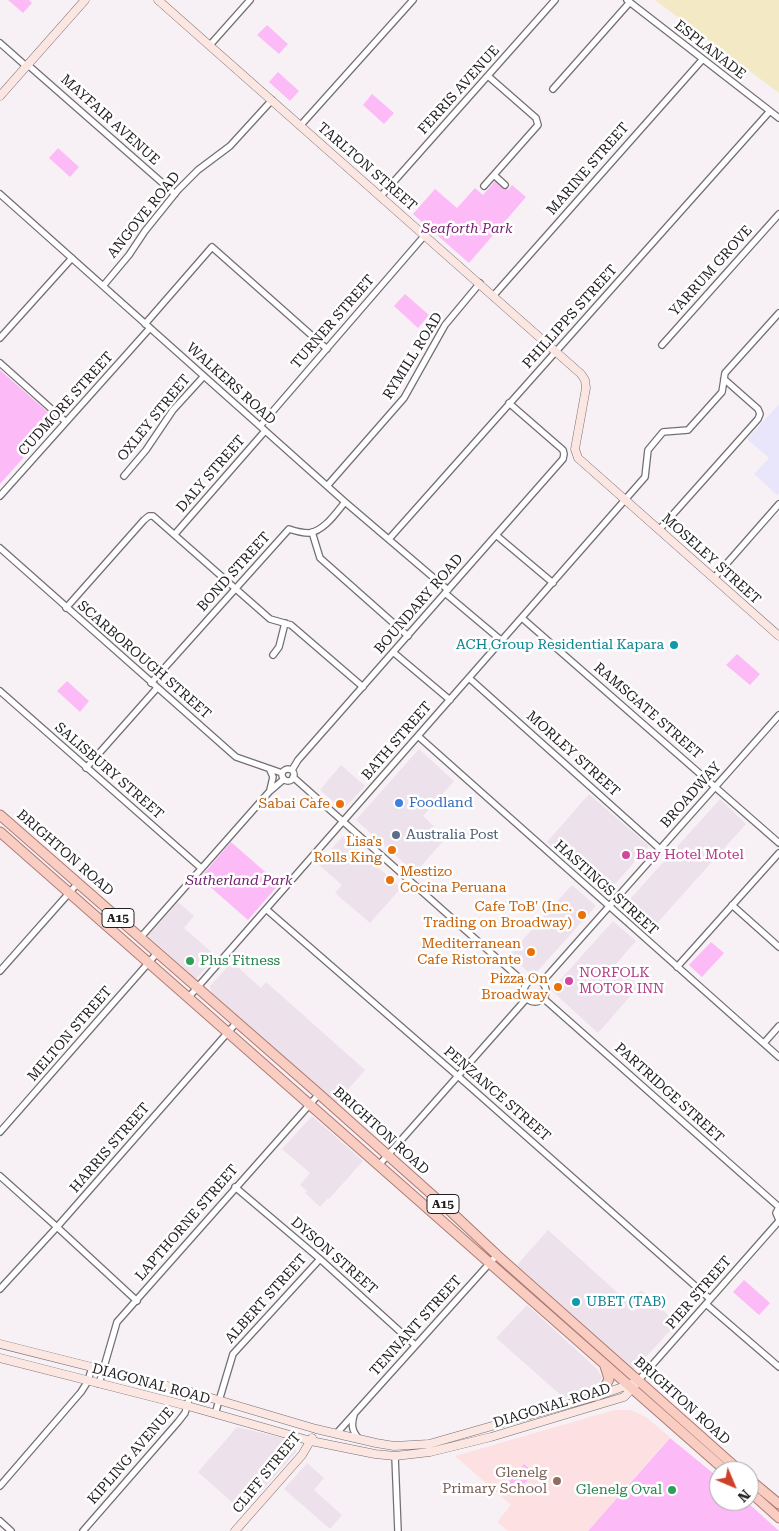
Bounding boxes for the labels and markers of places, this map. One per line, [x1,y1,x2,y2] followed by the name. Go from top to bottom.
[456,637,664,653] place label: ACH Group Residential Kapara
[668,639,680,651] marker: ACH Group Residential Kapara
[409,795,473,811] place label: Foodland
[258,796,330,812] place label: Sabai Cafe
[393,797,405,809] marker: Foodland
[334,798,346,810] marker: Sabai Cafe
[406,827,499,843] place label: Australia Post
[390,829,402,841] marker: Australia Post
[313,834,382,866] place label: Lisa's Rolls King
[386,844,398,856] marker: Lisa's Rolls King
[636,847,744,863] place label: Bay Hotel Motel
[620,849,632,861] marker: Bay Hotel Motel
[400,864,506,896] place label: Mestizo Cocina Peruana
[384,874,396,886] marker: Mestizo Cocina Peruana
[423,899,572,932] place label: Cafe ToB' (Inc. Trading on Broadway)
[576,909,588,921] marker: Cafe ToB' (Inc. Trading on Broadway)
[417,936,521,969] place label: Mediterranean Cafe Ristorante
[525,946,537,958] marker: Mediterranean Cafe Ristorante
[200,953,280,969] place label: Plus Fitness
[184,955,196,967] marker: Plus Fitness
[579,965,664,998] place label: NORFOLK MOTOR INN
[481,971,548,1004] place label: Pizza On Broadway
[563,975,575,987] marker: NORFOLK MOTOR INN
[552,981,564,993] marker: Pizza On Broadway
[586,1294,666,1310] place label: UBET (TAB)
[570,1296,582,1308] marker: UBET (TAB)
[442,1465,547,1498] place label: Glenelg Primary School
[551,1475,563,1487] marker: Glenelg Primary School
[576,1482,662,1498] place label: Glenelg Oval
[666,1484,678,1496] marker: Glenelg Oval

